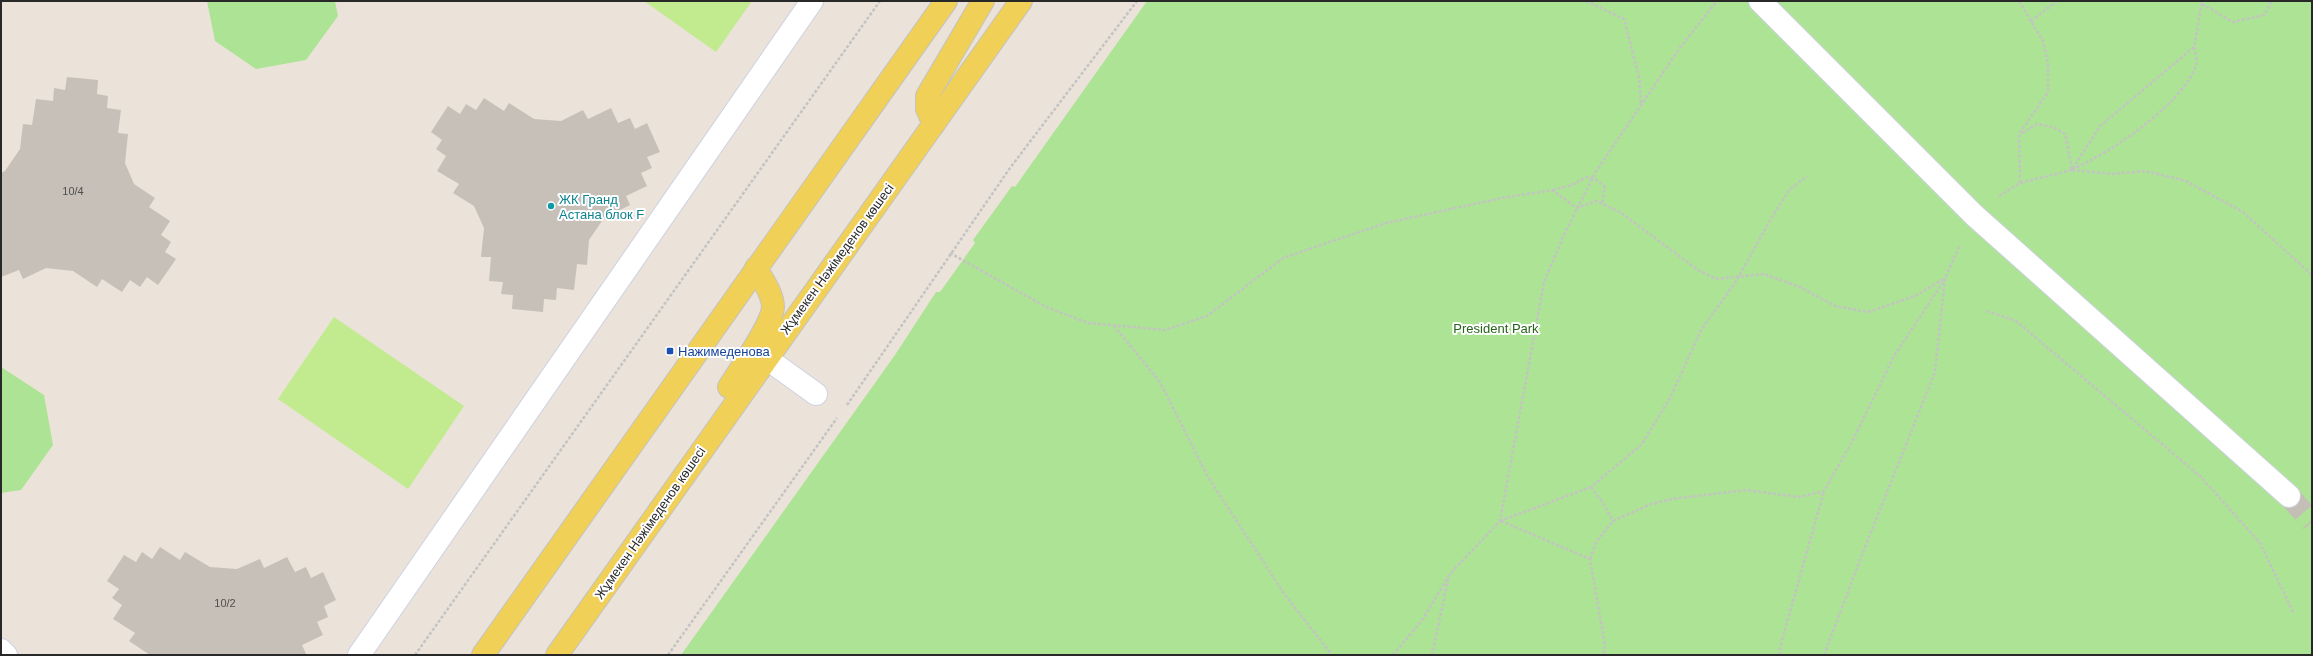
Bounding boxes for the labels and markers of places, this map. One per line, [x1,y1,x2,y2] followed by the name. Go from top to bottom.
[559,192,644,222] place label: ЖК Гранд Астана блок F
[546,201,556,211] marker: ЖК Гранд Астана блок F
[678,344,770,359] place label: Нажимеденова
[665,346,675,356] marker: Нажимеденова

